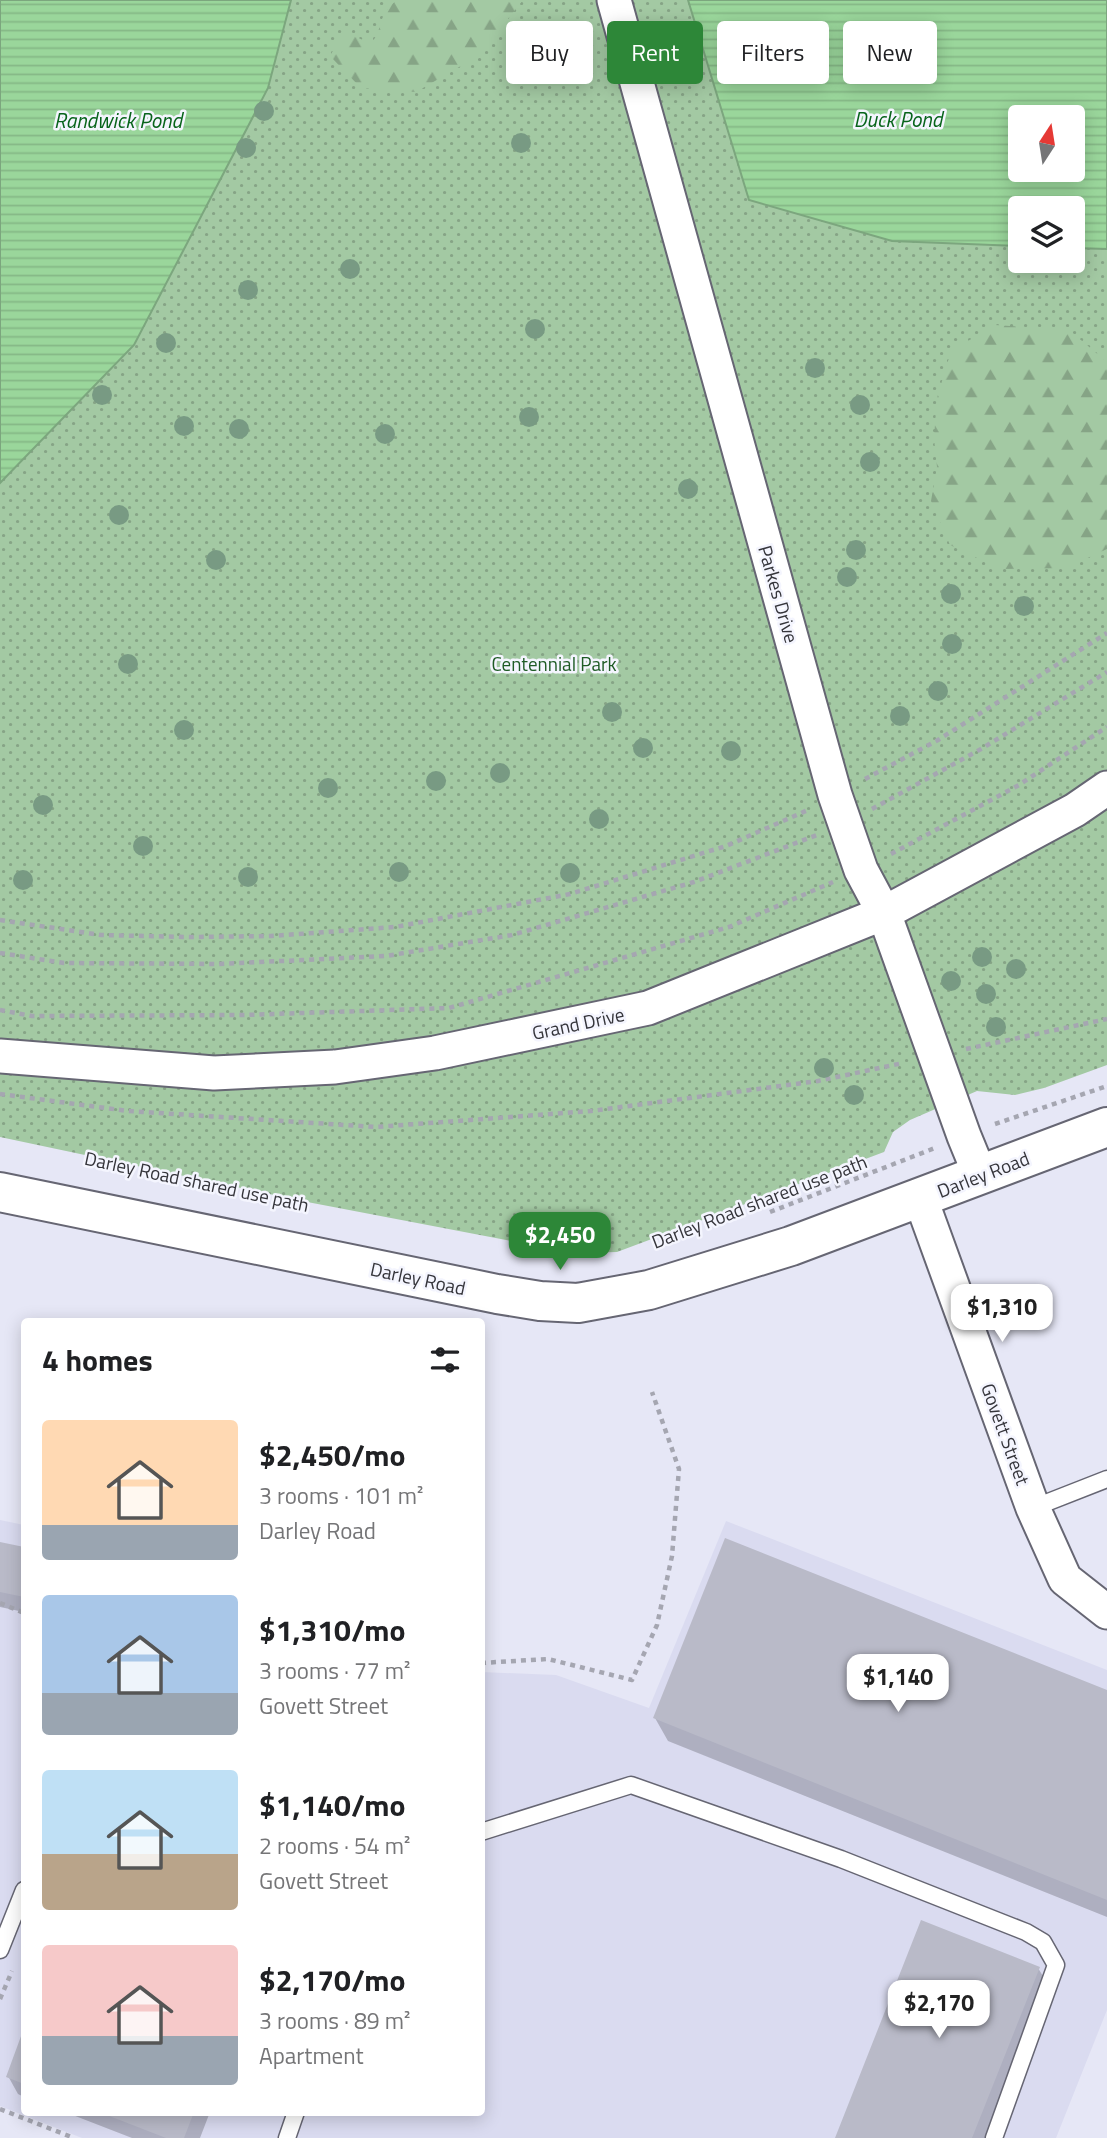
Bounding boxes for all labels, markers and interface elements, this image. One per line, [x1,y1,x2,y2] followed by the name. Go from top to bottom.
[506,21,593,84] chip: Buy
[607,21,703,84] chip: Rent
[717,21,829,84] chip: Filters
[843,21,937,84] chip: New
[854,103,945,135] water label: Duck Pond
[54,104,185,136] water label: Randwick Pond
[1008,105,1085,182] north arrow
[1008,105,1085,273] map controls
[1008,196,1085,273] button: layers
[751,542,807,646] street label: Parkes Drive
[491,649,617,678] park label: Centennial Park
[529,999,627,1047] street label: Grand Drive
[82,1143,312,1219] street label: Darley Road shared use path
[933,1143,1033,1205] street label: Darley Road
[647,1146,871,1256] street label: Darley Road shared use path
[503,1212,617,1272] pin: $2,450
[525,1217,595,1252] text: $2,450
[368,1254,468,1302] street label: Darley Road
[945,1284,1059,1344] pin: $1,310
[967,1289,1037,1324] text: $1,310
[42,1337,153,1383] text: 4 homes
[426,1341,464,1379] icon: filters
[974,1379,1038,1489] street label: Govett Street
[259,1432,405,1478] text: $2,450/mo
[98,1448,182,1532] icon: home
[259,1478,423,1513] text: 3 rooms · 101 m²
[259,1513,376,1548] text: Darley Road
[259,1607,405,1653] text: $1,310/mo
[98,1623,182,1707] icon: home
[259,1653,410,1688] text: 3 rooms · 77 m²
[841,1654,955,1714] pin: $1,140
[863,1659,933,1694] text: $1,140
[259,1688,388,1723] text: Govett Street
[259,1782,405,1828] text: $1,140/mo
[98,1798,182,1882] icon: home
[259,1828,410,1863] text: 2 rooms · 54 m²
[259,1863,388,1898] text: Govett Street
[259,1957,405,2003] text: $2,170/mo
[98,1973,182,2057] icon: home
[882,1980,996,2040] pin: $2,170
[904,1985,974,2020] text: $2,170
[259,2003,410,2038] text: 3 rooms · 89 m²
[259,2038,364,2073] text: Apartment

